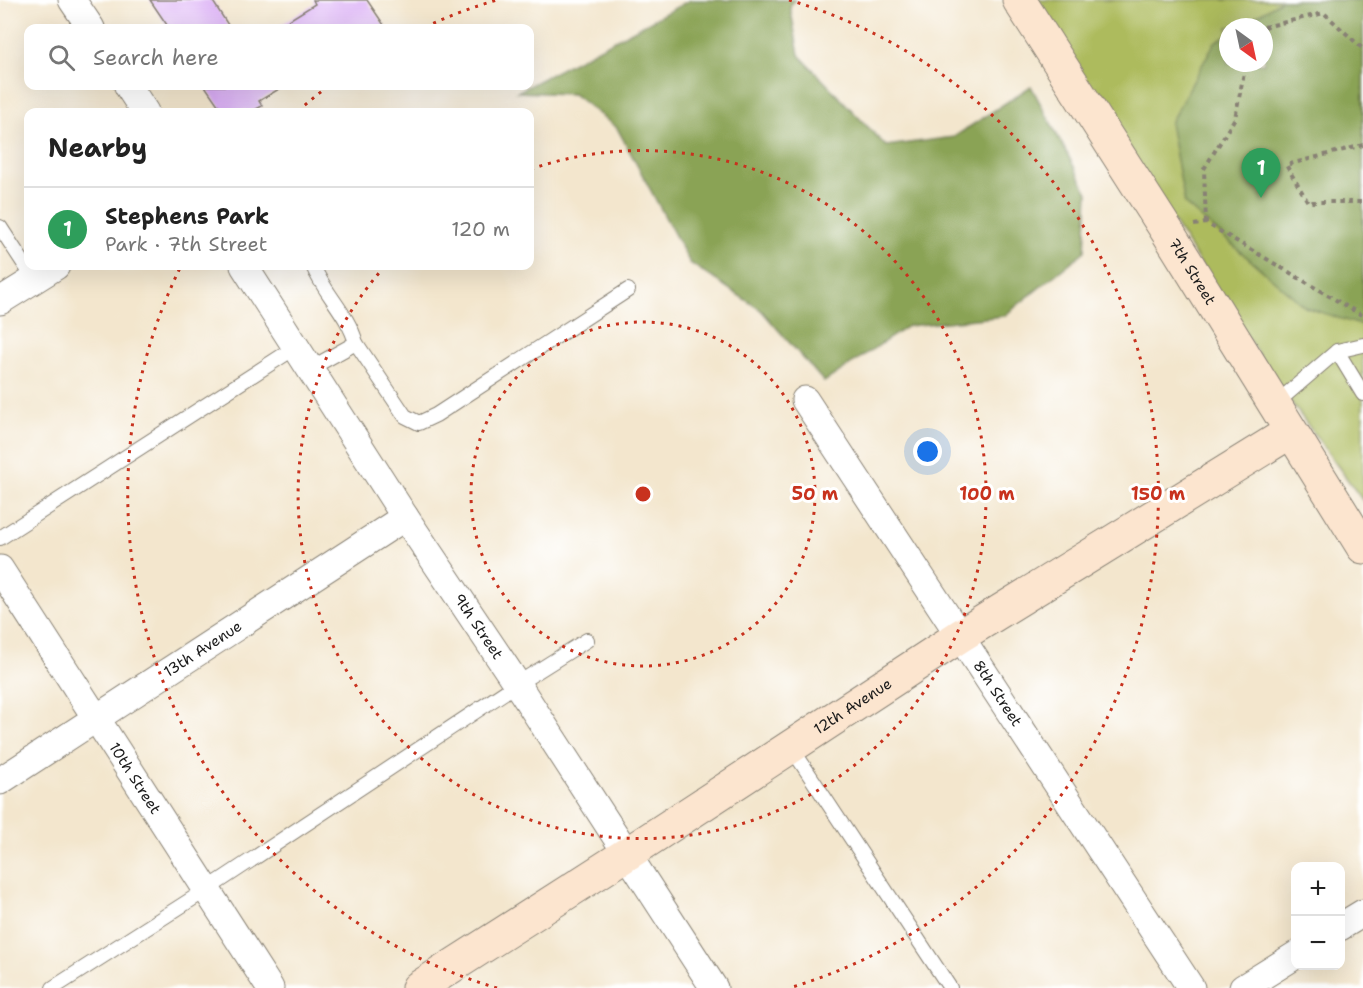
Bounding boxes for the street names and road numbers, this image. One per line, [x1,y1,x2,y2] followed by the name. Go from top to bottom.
[1164,234,1220,309] street label: 7th Street
[449,590,508,663] street label: 9th Street
[160,616,246,682] street label: 13th Avenue
[969,656,1027,730] street label: 8th Street
[810,673,896,739] street label: 12th Avenue
[104,739,165,818] street label: 10th Street

